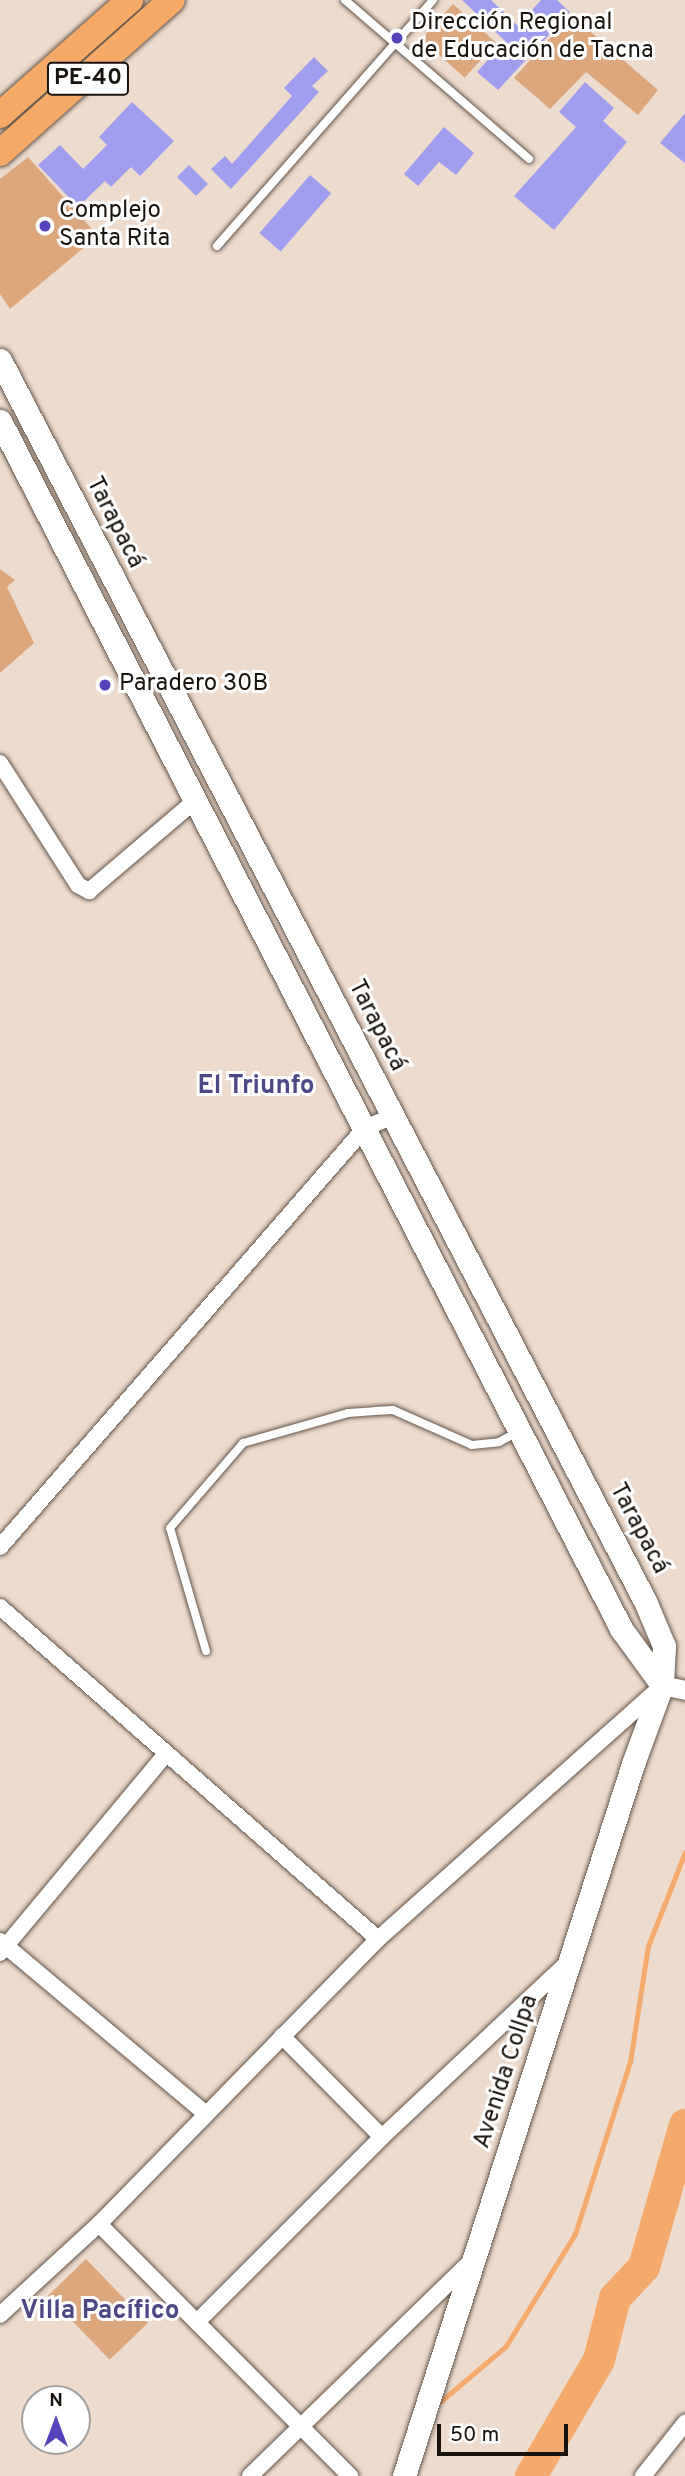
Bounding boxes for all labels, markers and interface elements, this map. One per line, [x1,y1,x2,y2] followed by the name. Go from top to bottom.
[411,10,655,66] place label: Dirección Regional de Educación de Tacna
[389,30,405,46] marker: Dirección Regional de Educación de Tacna
[46,60,130,99] road number: PE-40
[59,198,170,254] place label: Complejo Santa Rita
[37,218,53,234] marker: Complejo Santa Rita
[79,473,149,573] street label: Tarapacá
[119,671,268,699] place label: Paradero 30B
[97,677,113,693] marker: Paradero 30B
[341,976,411,1076] street label: Tarapacá
[198,1071,314,1103] district label: El Triunfo
[602,1479,674,1579] street label: Tarapacá
[469,1992,545,2152] street label: Avenida Collpa
[21,2296,179,2328] district label: Villa Pacífico
[21,2385,91,2455] north arrow
[49,2389,63,2413] text: N
[440,2410,571,2454] scale bar
[450,2422,499,2449] text: 50 m

